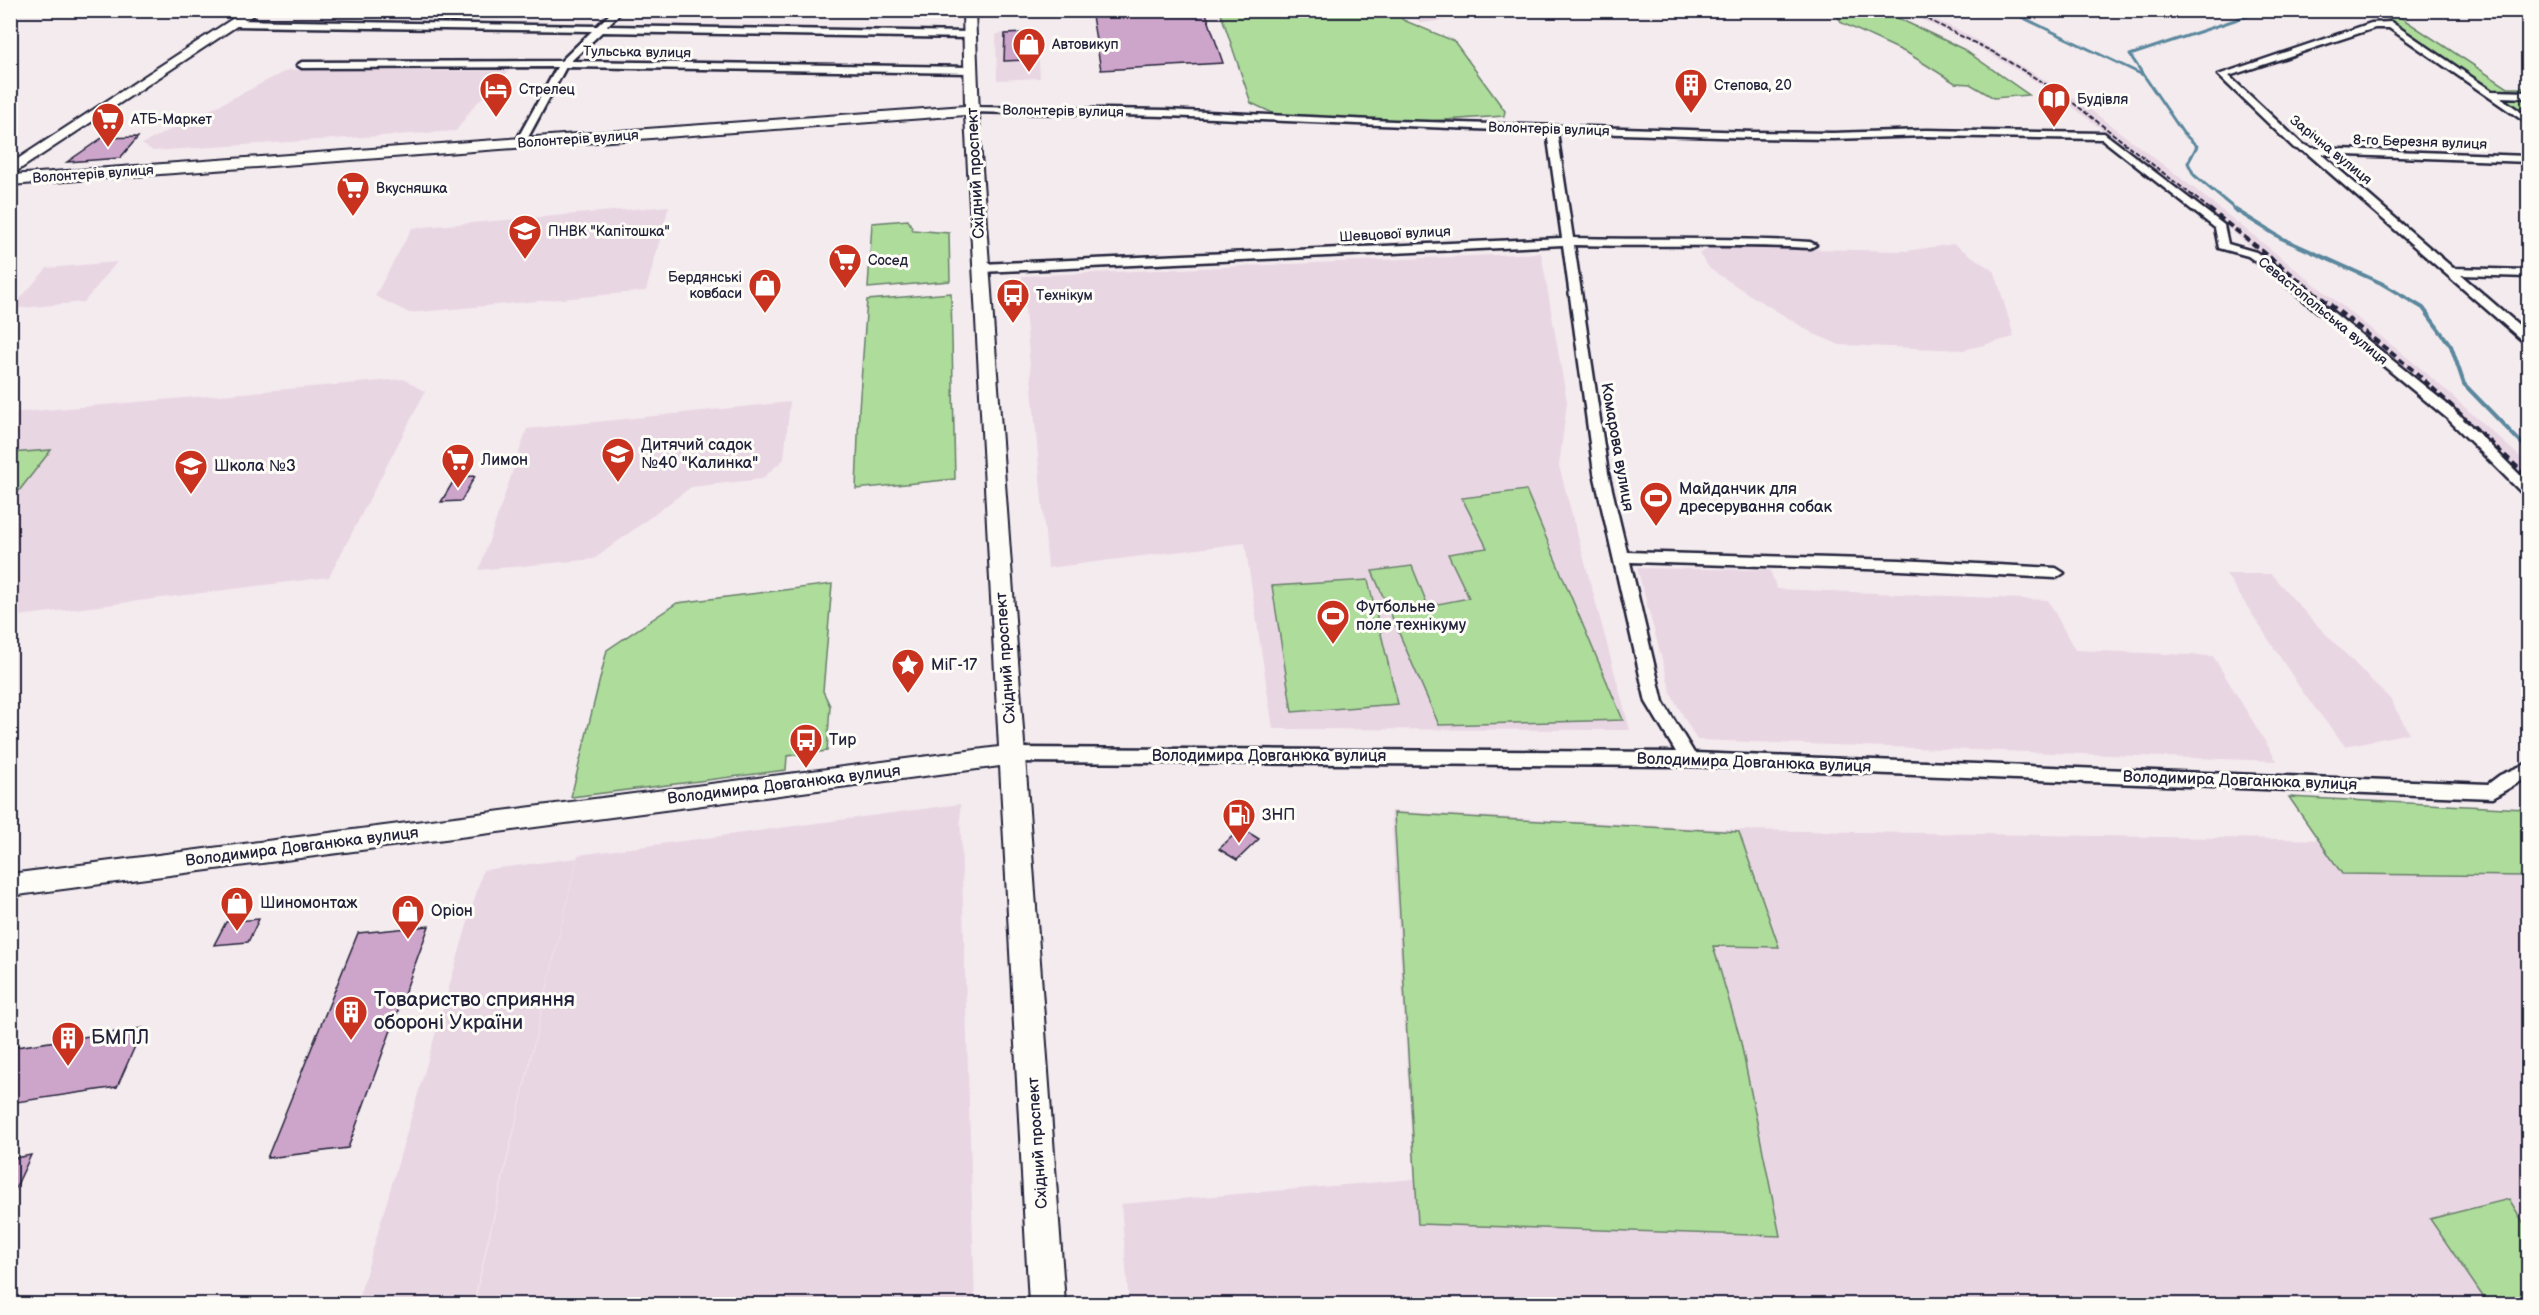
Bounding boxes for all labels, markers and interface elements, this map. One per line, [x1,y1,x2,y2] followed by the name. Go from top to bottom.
[1011,26,1047,73] shop icon: Автовикуп
[1051,36,1119,53] place label: Автовикуп
[583,43,691,61] street label: Тульська вулиця
[1673,67,1709,114] building icon: Степова, 20
[478,71,514,118] hotel icon: Стрелец
[1714,77,1792,94] place label: Степова, 20
[519,81,575,98] place label: Стрелец
[2036,81,2072,128] library icon: Будівля
[2077,91,2128,108] place label: Будівля
[90,101,126,148] supermarket icon: АТБ-Маркет
[1002,101,1124,121] street label: Волонтерів вулиця
[963,106,989,239] street label: Східний проспект
[130,111,213,128] place label: АТБ-Маркет
[2287,112,2376,188] street label: Зарічна вулиця
[1488,118,1610,140] street label: Волонтерів вулиця
[517,126,639,152] street label: Волонтерів вулиця
[2353,131,2488,153] street label: 8-го Березня вулиця
[32,161,154,187] street label: Волонтерів вулиця
[335,170,371,217] supermarket icon: Вкусняшка
[376,180,448,197] place label: Вкусняшка
[507,213,543,260] school or university icon: ПНВК "Капітошка"
[548,223,670,240] place label: ПНВК "Капітошка"
[1339,223,1451,245] street label: Шевцової вулиця
[827,242,863,289] supermarket icon: Сосед
[868,252,908,269] place label: Сосед
[2255,253,2391,369] street label: Севастопольська вулиця
[747,267,783,314] shop icon: Бердянські ковбаси
[668,269,742,302] place label: Бердянські ковбаси
[995,277,1031,324] bus stop icon: Технікум
[1036,287,1093,304] place label: Технікум
[1596,381,1638,513] street label: Комарова вулиця
[600,436,636,483] school or university icon: Дитячий садок №40 "Калинка"
[641,436,758,473] place label: Дитячий садок №40 "Калинка"
[440,442,476,489] supermarket icon: Лимон
[173,448,209,495] school or university icon: Школа №3
[480,451,528,470] place label: Лимон
[214,457,296,476] place label: Школа №3
[1638,480,1674,527] sports icon: Майданчик для дресерування собак
[1679,480,1832,517] place label: Майданчик для дресерування собак
[992,591,1020,724] street label: Східний проспект
[1315,598,1351,645] sports icon: Футбольне поле технікуму
[1356,598,1467,635] place label: Футбольне поле технікуму
[890,647,926,694] place icon: МіГ-17
[931,656,977,675] place label: МіГ-17
[788,722,824,769] bus stop icon: Тир
[829,731,856,750] place label: Тир
[1152,747,1386,766] street label: Володимира Довганюка вулиця
[1636,749,1872,777] street label: Володимира Довганюка вулиця
[666,761,902,809] street label: Володимира Довганюка вулиця
[2122,767,2358,795] street label: Володимира Довганюка вулиця
[1221,797,1257,844] fuel station icon: ЗНП
[1262,806,1295,825] place label: ЗНП
[184,823,420,871] street label: Володимира Довганюка вулиця
[219,885,255,932] shop icon: Шиномонтаж
[390,893,426,940] shop icon: Оріон
[260,894,358,913] place label: Шиномонтаж
[431,902,473,921] place label: Оріон
[374,988,575,1035] place label: Товариство сприяння обороні України
[333,994,369,1041] building icon: Товариство сприяння обороні України
[50,1020,86,1067] building icon: БМПЛ
[91,1026,149,1050] place label: БМПЛ
[1024,1076,1052,1209] street label: Східний проспект

